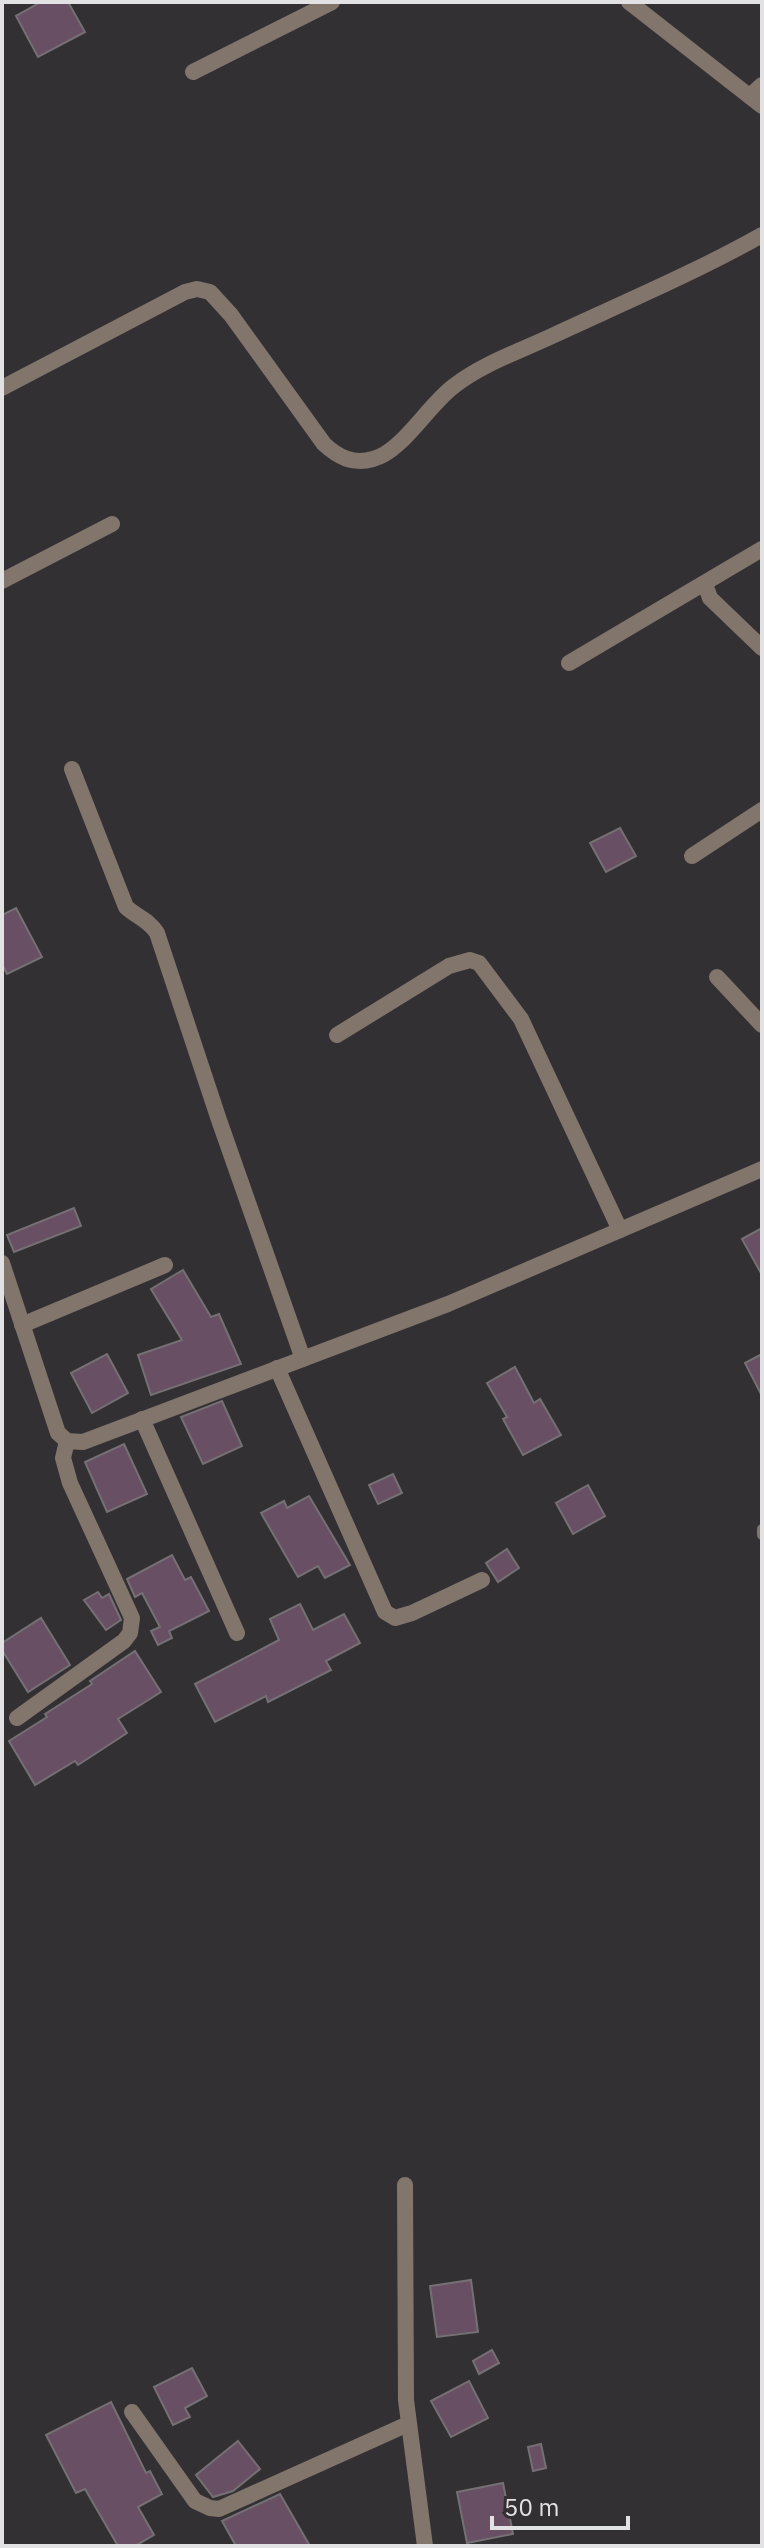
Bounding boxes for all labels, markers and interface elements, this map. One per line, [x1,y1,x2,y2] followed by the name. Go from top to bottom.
[492,2480,628,2530] scale bar
[504,2491,559,2523] text: 50 m

